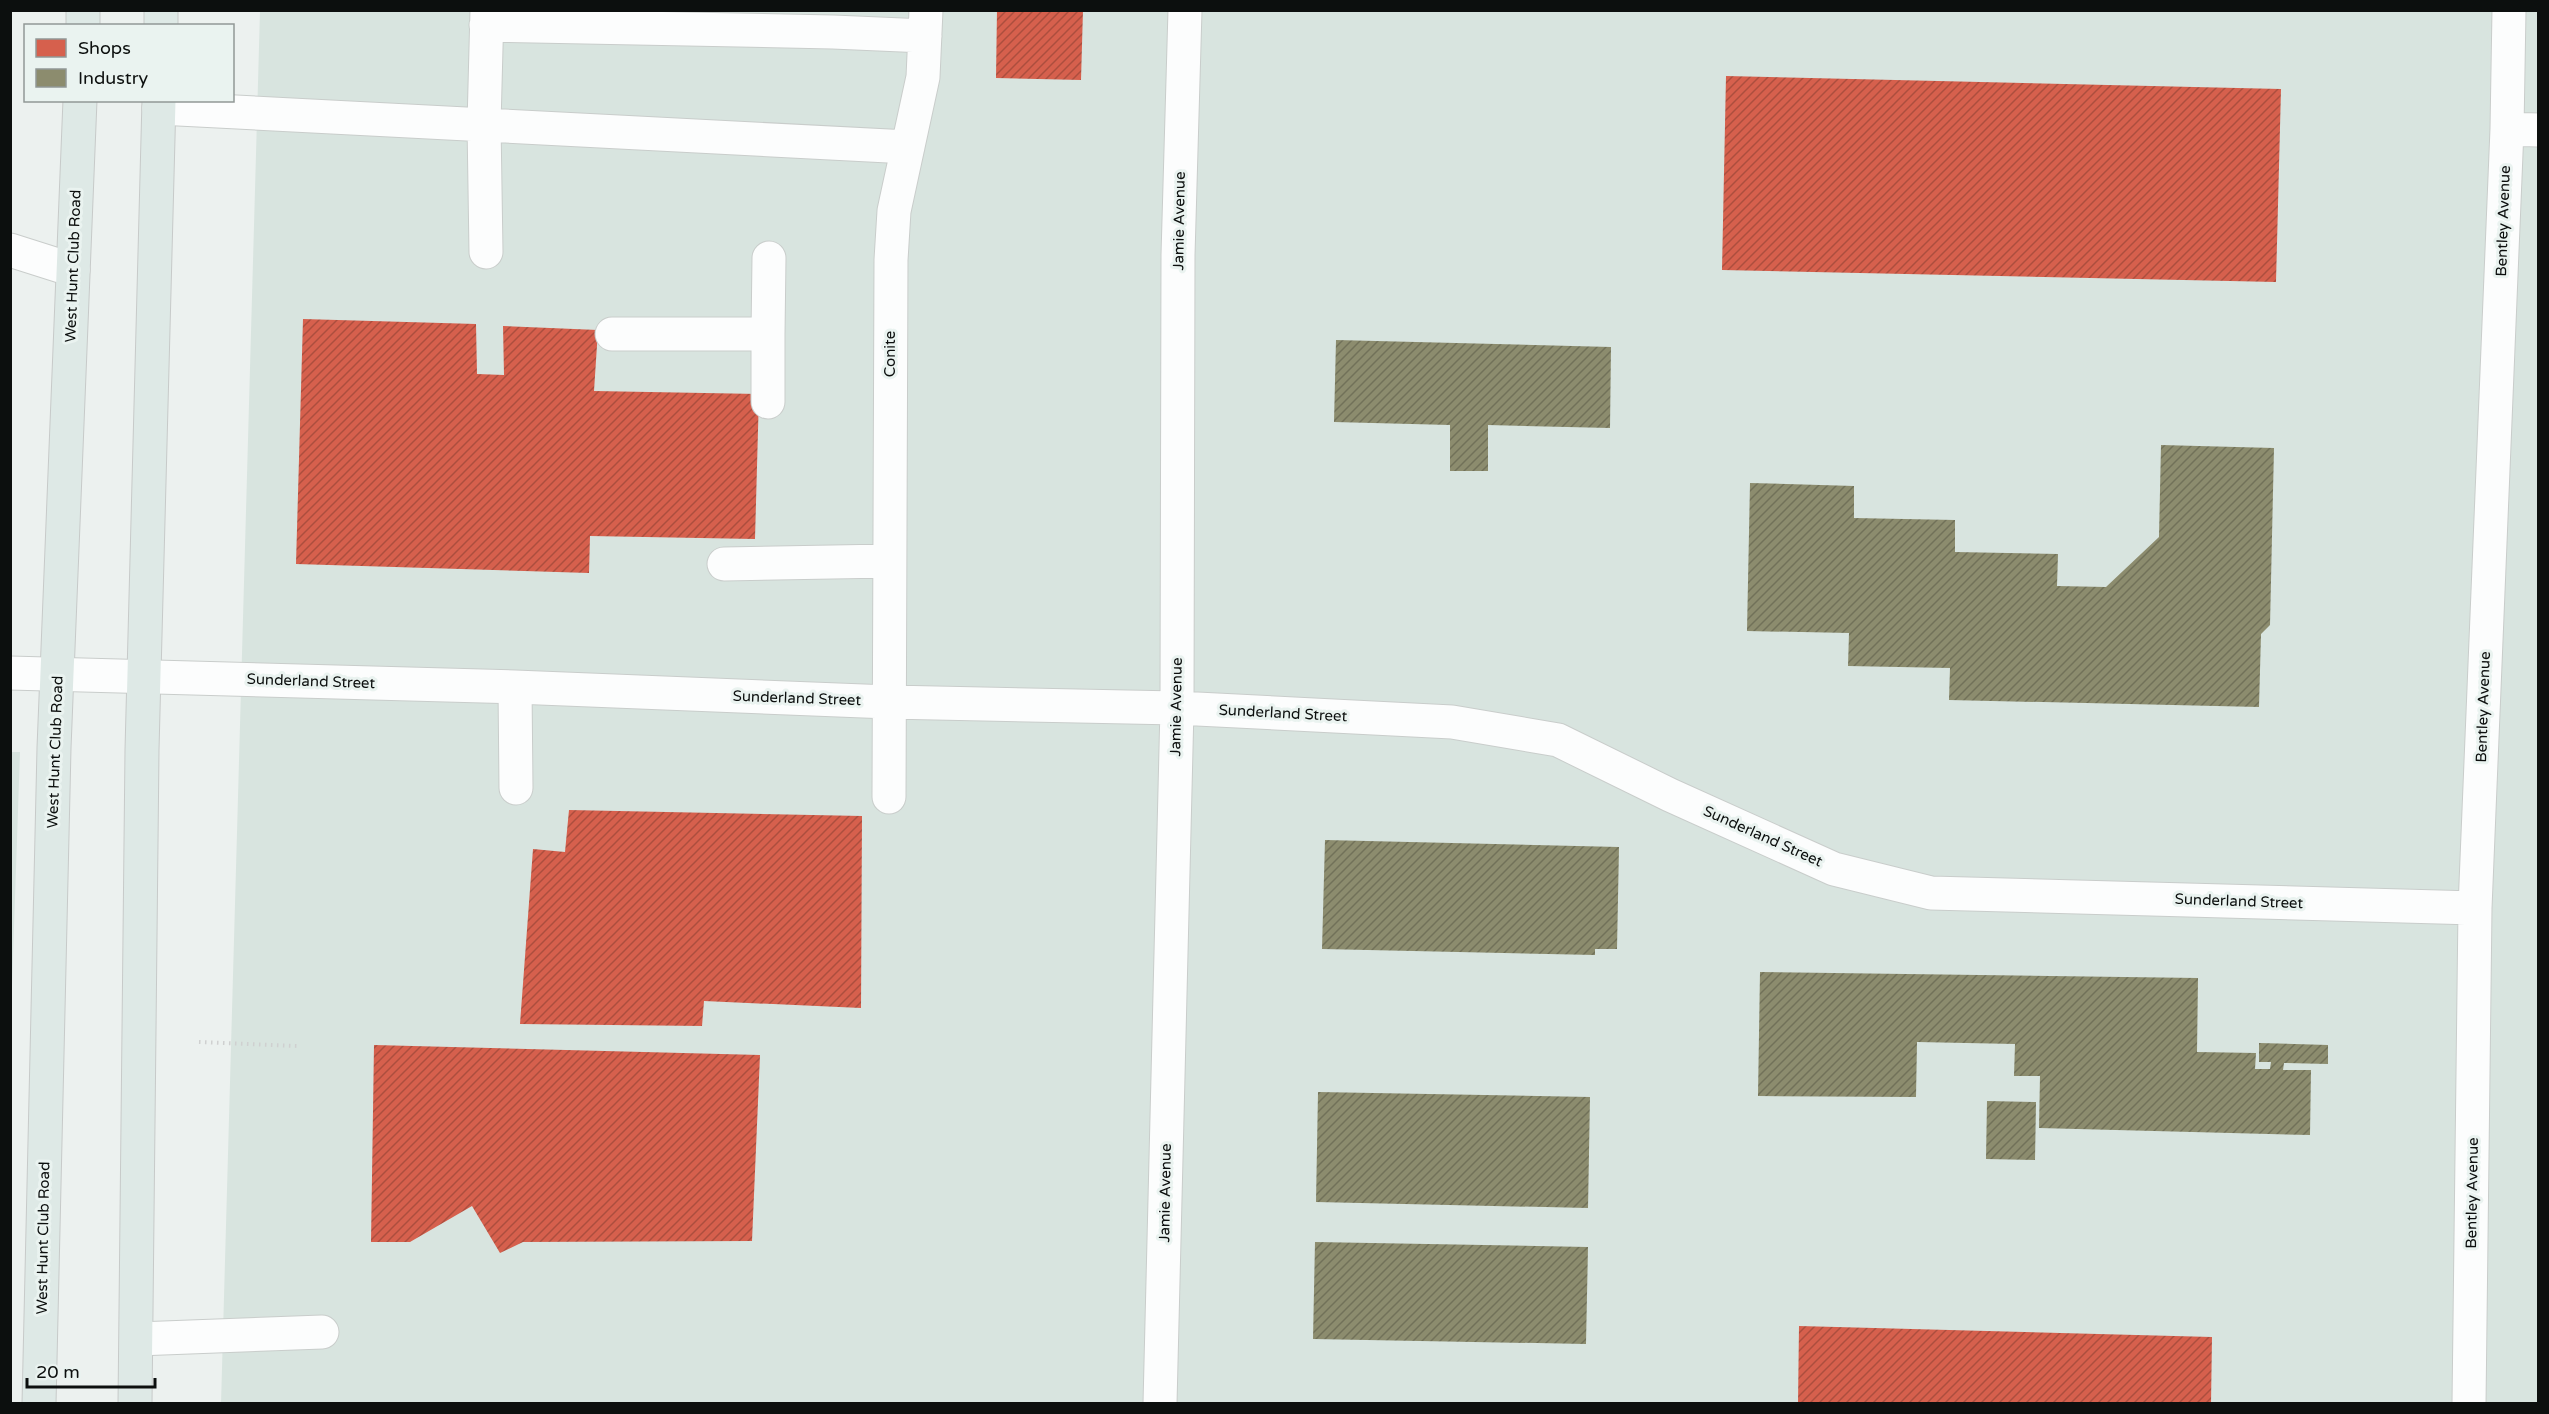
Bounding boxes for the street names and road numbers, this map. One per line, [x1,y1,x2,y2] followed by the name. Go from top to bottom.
[2492,165,2514,277] street label: Bentley Avenue
[1169,171,1189,271] street label: Jamie Avenue
[61,189,85,343] street label: West Hunt Club Road
[881,331,899,377] street label: Conite
[2472,651,2494,763] street label: Bentley Avenue
[1166,657,1186,757] street label: Jamie Avenue
[246,670,376,692] street label: Sunderland Street
[43,675,67,829] street label: West Hunt Club Road
[732,687,862,709] street label: Sunderland Street
[1218,701,1348,725] street label: Sunderland Street
[1701,802,1826,870] street label: Sunderland Street
[2174,890,2304,912] street label: Sunderland Street
[2462,1137,2482,1249] street label: Bentley Avenue
[1155,1143,1175,1243] street label: Jamie Avenue
[33,1161,53,1315] street label: West Hunt Club Road

